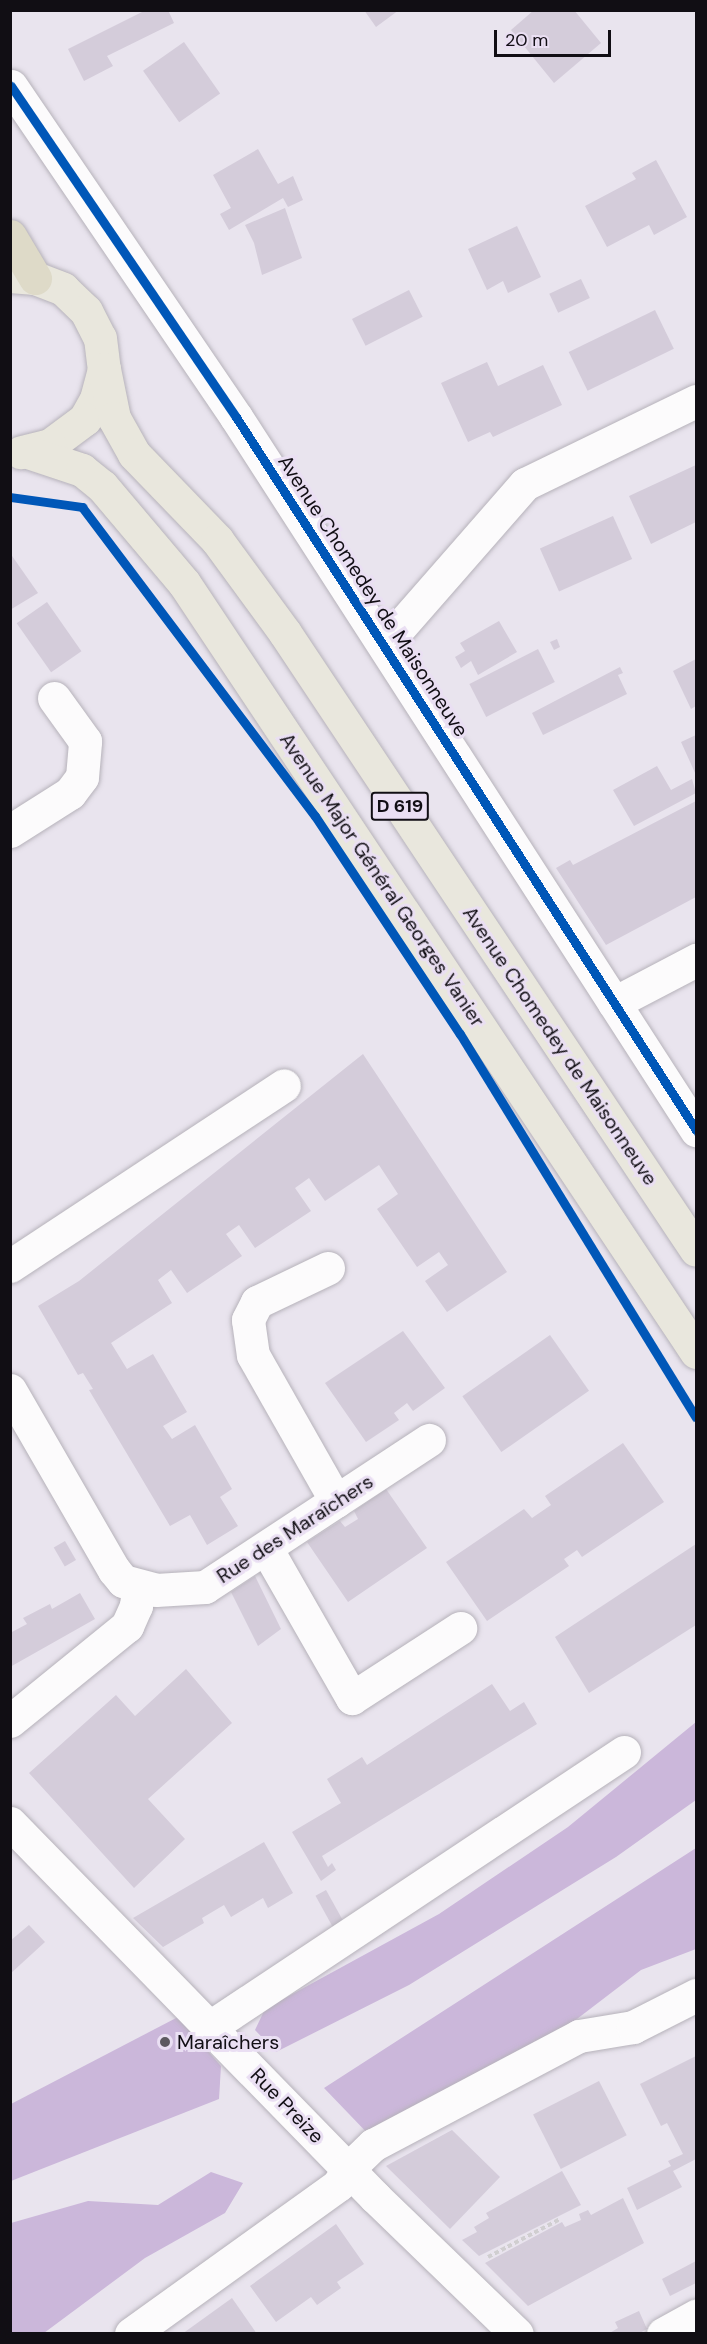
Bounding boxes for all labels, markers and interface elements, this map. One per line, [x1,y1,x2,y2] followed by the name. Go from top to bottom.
[497,18,614,56] scale bar
[505,28,548,52] text: 20 m
[273,451,473,741] street label: Avenue Chomedey de Maisonneuve
[274,729,490,1031] street label: Avenue Major Général Georges Vanier
[370,791,430,821] road number: D 619
[458,902,662,1190] street label: Avenue Chomedey de Maisonneuve
[212,1470,378,1588] street label: Rue des Maraîchers
[177,2030,279,2054] place label: Maraîchers
[158,2035,172,2049] marker: Maraîchers
[245,2063,329,2149] street label: Rue Preize

